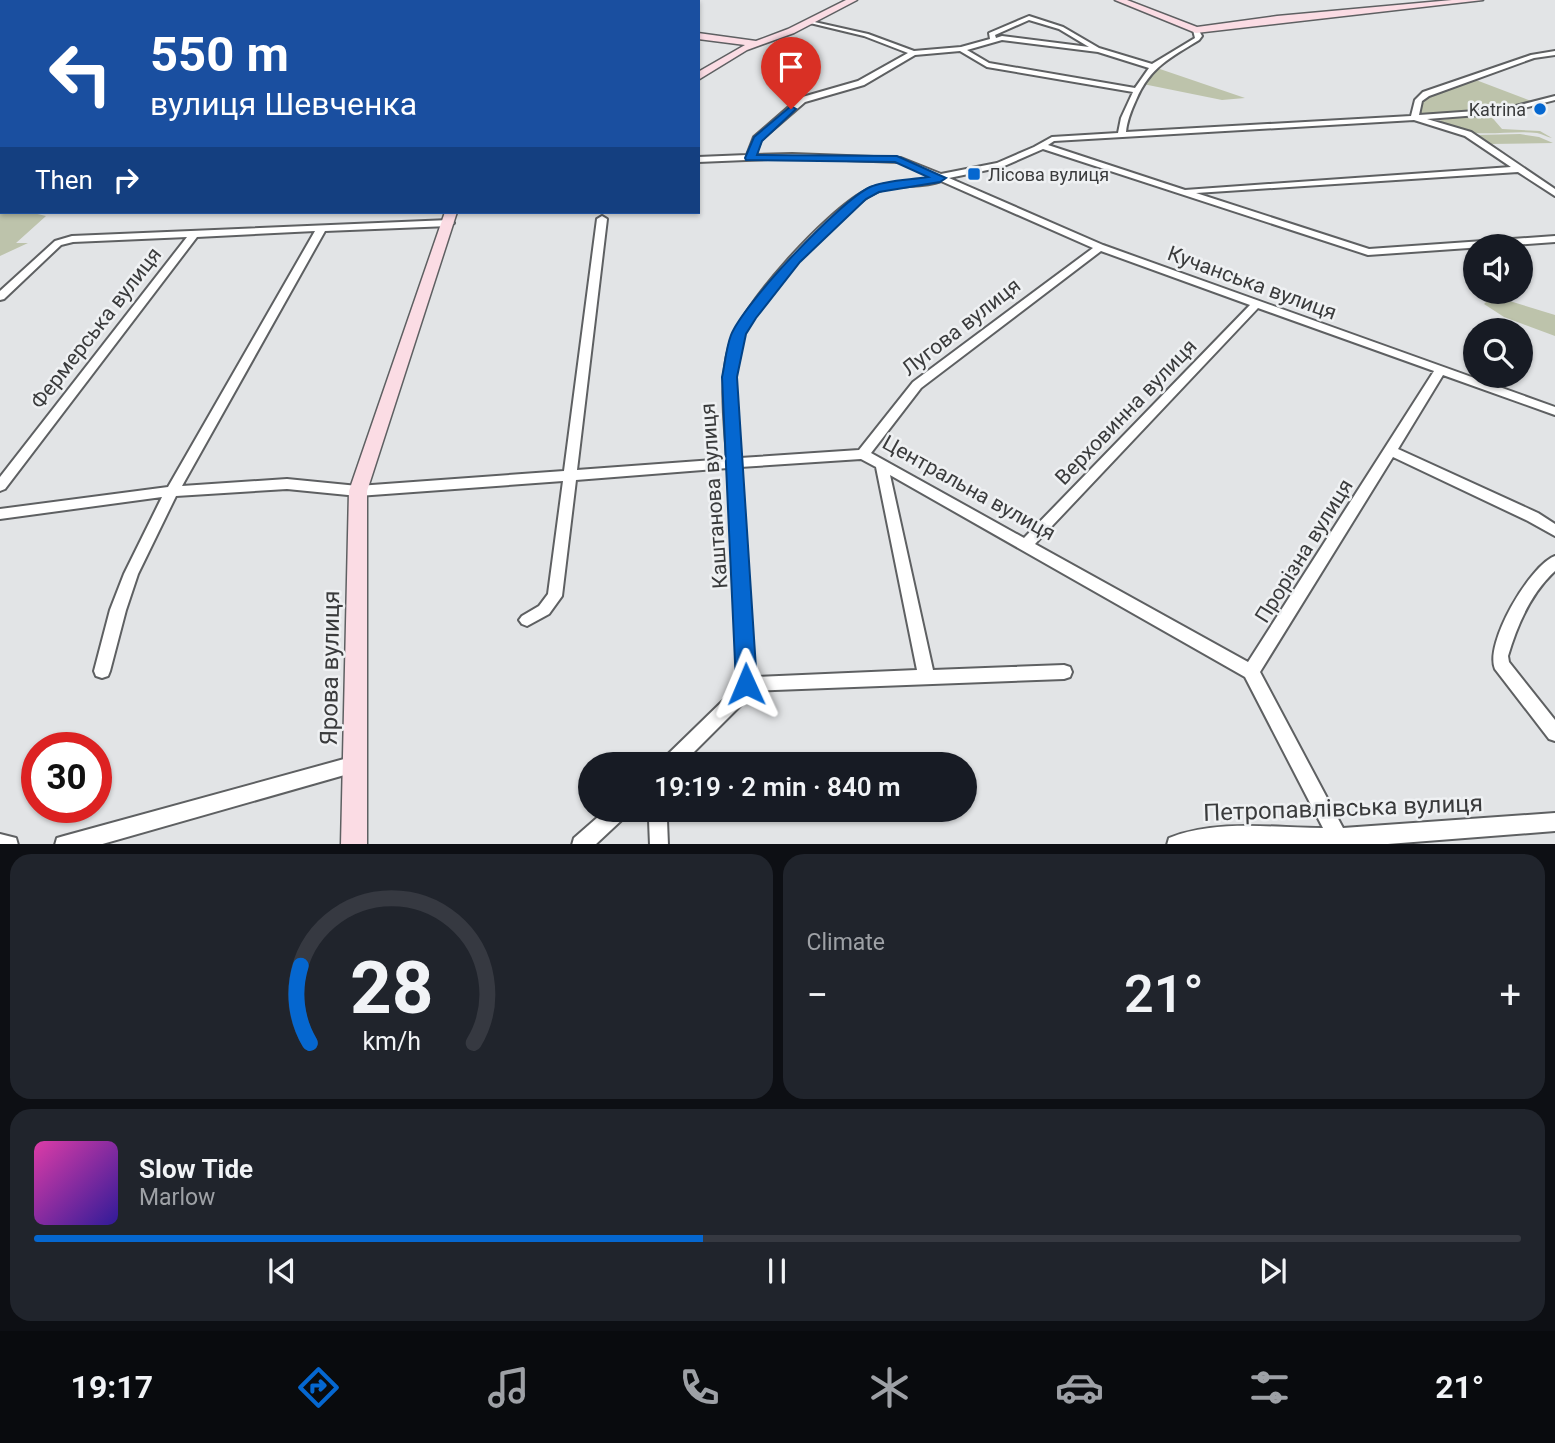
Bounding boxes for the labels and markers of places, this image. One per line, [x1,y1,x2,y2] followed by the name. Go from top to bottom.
[761,37,821,109] pin
[1469,99,1526,120] place label: Katrina
[1532,101,1548,117] marker: Katrina
[988,164,1109,185] place label: Лісова вулиця
[966,166,982,182] marker: Лісова вулиця

